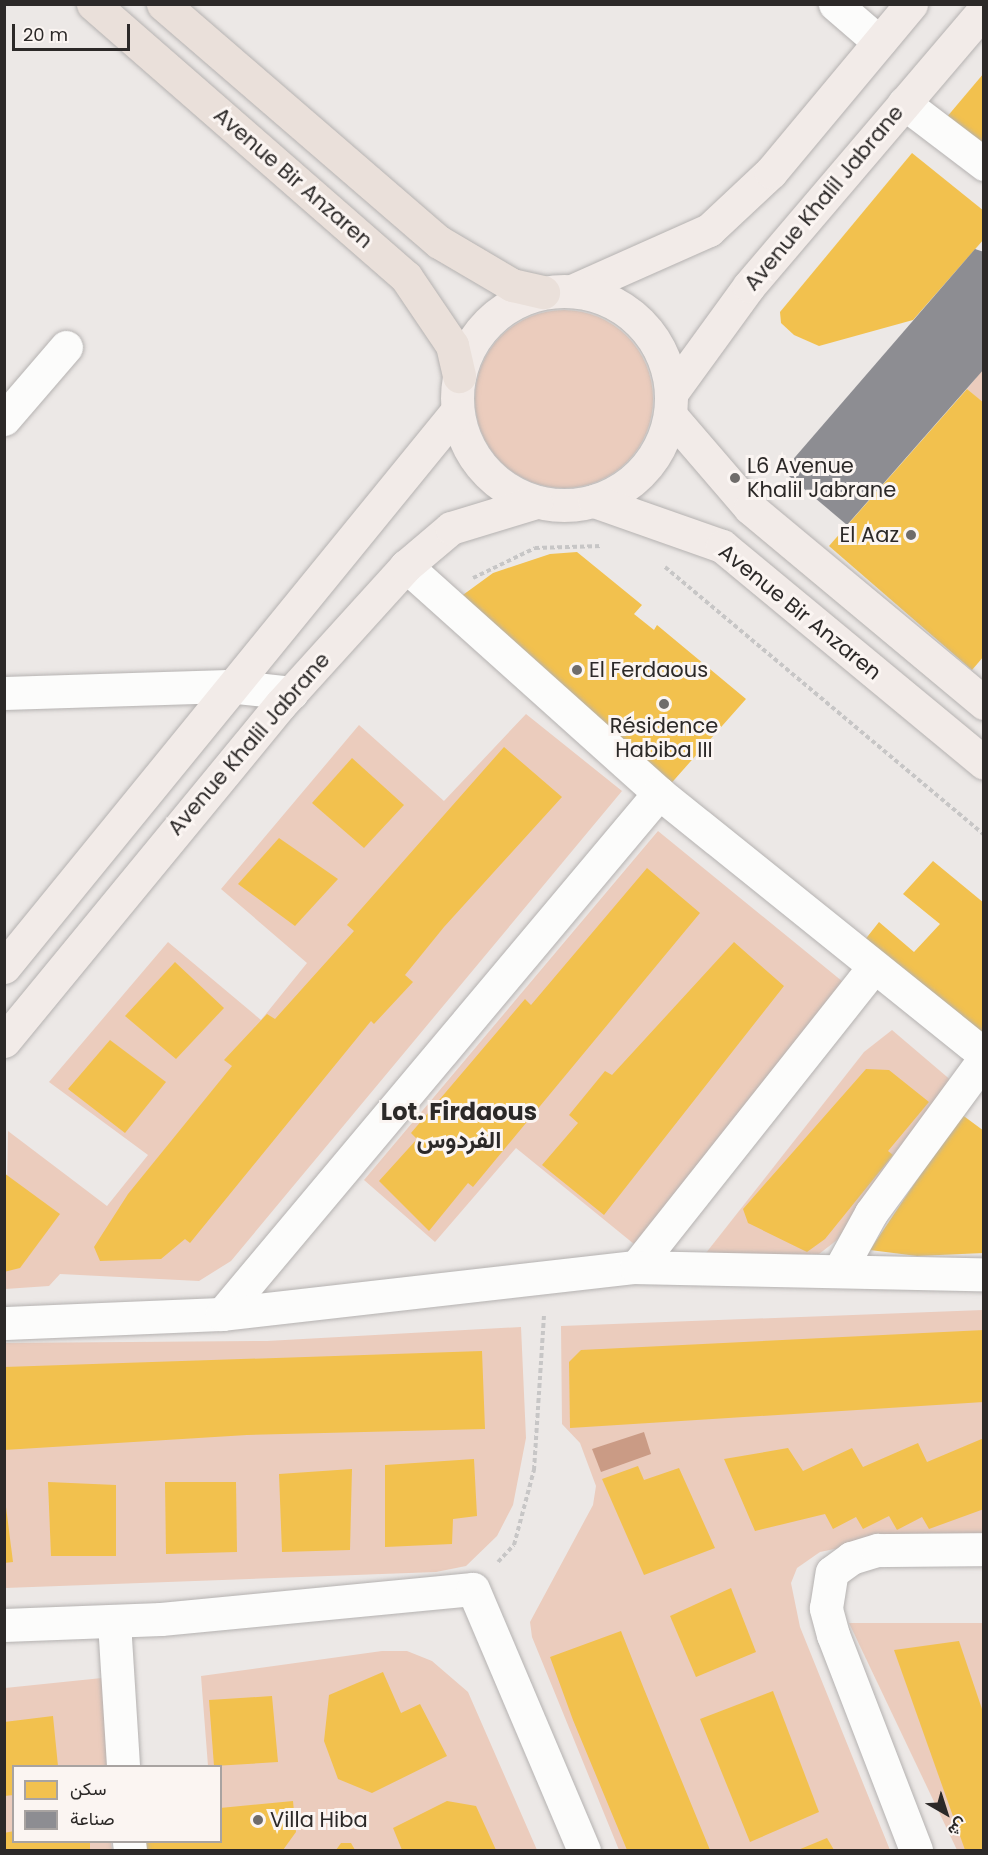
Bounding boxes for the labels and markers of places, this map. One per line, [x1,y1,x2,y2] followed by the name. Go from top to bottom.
[747,453,896,503] place label: L6 Avenue Khalil Jabrane
[728,471,742,485] marker: L6 Avenue Khalil Jabrane
[840,522,899,548] place label: El Aaz
[904,528,918,542] marker: El Aaz
[589,657,708,683] place label: El Ferdaous
[570,663,584,677] marker: El Ferdaous
[657,697,671,711] marker: Résidence Habiba III
[610,713,718,763] place label: Résidence Habiba III
[270,1807,368,1833] place label: Villa Hiba
[251,1813,265,1827] marker: Villa Hiba

